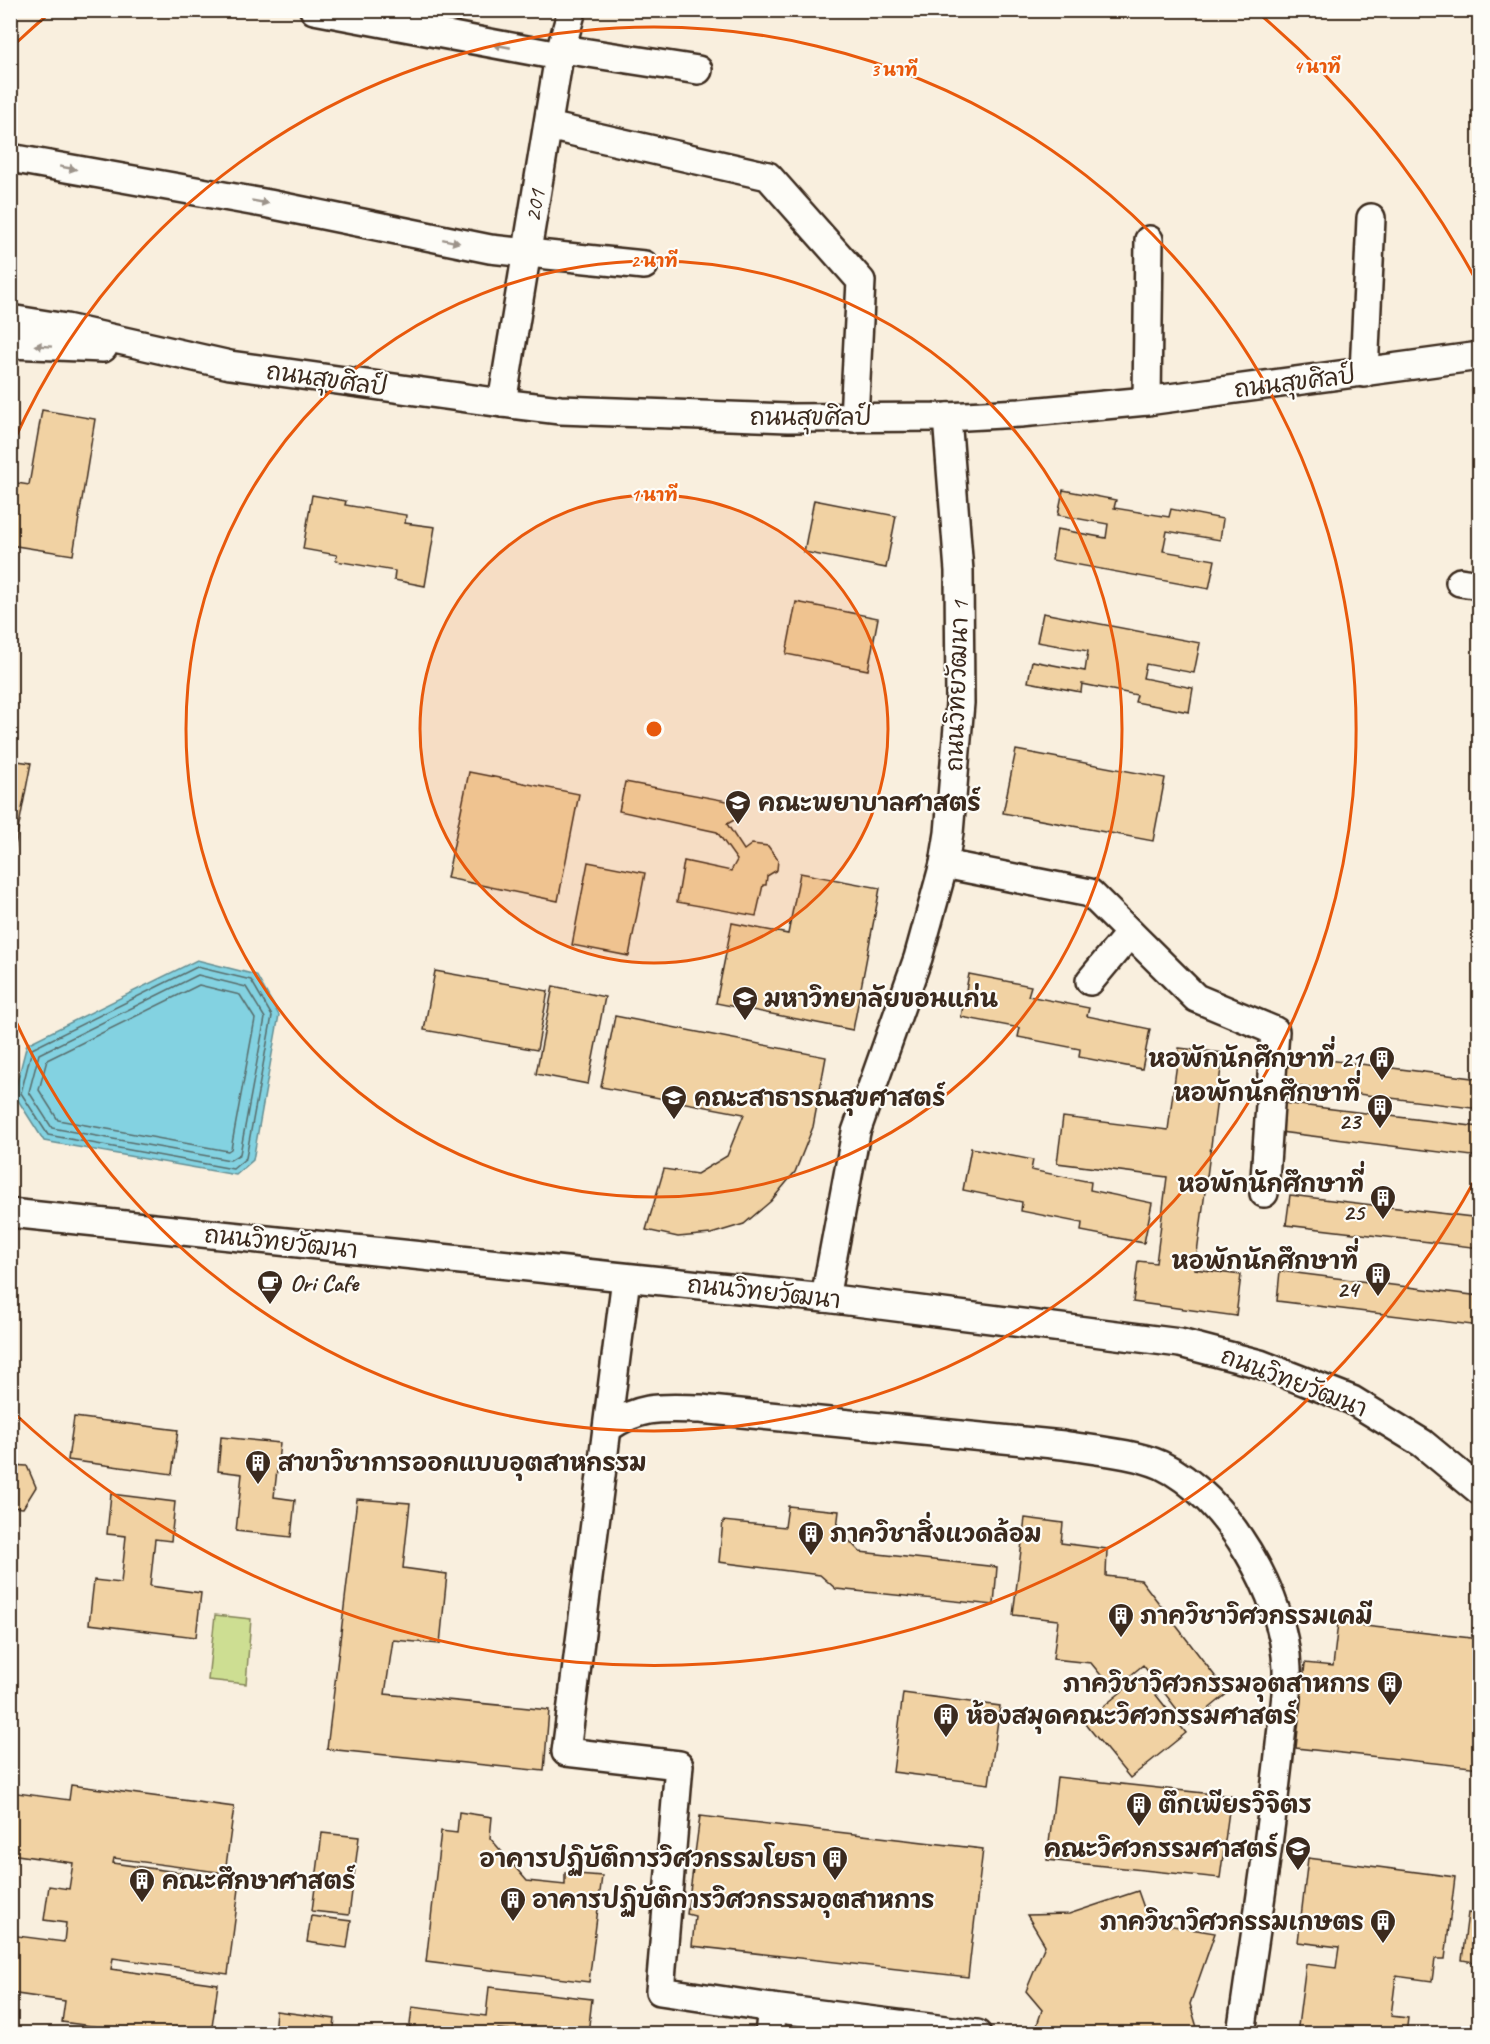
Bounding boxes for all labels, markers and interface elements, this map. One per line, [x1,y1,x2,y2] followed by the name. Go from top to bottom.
[492,41,511,50] one-way arrow
[1293,55,1341,78] text: 4 นาที
[870,58,918,81] text: 3 นาที
[59,164,78,173] one-way arrow
[517,186,552,224] street label: 201
[251,198,270,207] one-way arrow
[442,237,461,246] one-way arrow
[630,249,678,272] text: 2 นาที
[33,341,52,351] one-way arrow
[264,355,390,405] street label: ถนนสุขศิลป์
[1232,359,1358,407] street label: ถนนสุขศิลป์
[750,401,872,435] street label: ถนนสุขศิลป์
[630,483,678,506] text: 1 นาที
[939,599,975,772] street label: ถนนวิทยวัฒนา 1
[644,719,664,739] centre of rings
[758,786,981,818] place label: คณะพยาบาลศาสตร์
[723,788,753,826] school or university icon: คณะพยาบาลศาสตร์
[764,982,998,1014] place label: มหาวิทยาลัยขอนแก่น
[730,984,760,1022] school or university icon: มหาวิทยาลัยขอนแก่น
[1148,1035,1365,1074] place label: หอพักนักศึกษาที่ 21
[1367,1044,1397,1082] building icon: หอพักนักศึกษาที่ 21
[1174,1069,1362,1136] place label: หอพักนักศึกษาที่ 23
[694,1081,946,1116] place label: คณะสาธารณสุขศาสตร์
[659,1083,689,1121] school or university icon: คณะสาธารณสุขศาสตร์
[1365,1092,1395,1130] building icon: หอพักนักศึกษาที่ 23
[1178,1160,1367,1227] place label: หอพักนักศึกษาที่ 25
[1368,1183,1398,1221] building icon: หอพักนักศึกษาที่ 25
[203,1219,359,1265] street label: ถนนวิทยวัฒนา
[1172,1237,1361,1304] place label: หอพักนักศึกษาที่ 24
[1363,1260,1393,1298] building icon: หอพักนักศึกษาที่ 24
[255,1268,285,1306] cafe icon: Ori Cafe
[290,1268,360,1298] place label: Ori Cafe
[686,1269,842,1315] street label: ถนนวิทยวัฒนา
[1217,1340,1371,1424] street label: ถนนวิทยวัฒนา
[243,1448,273,1486] building icon: สาขาวิชาการออกแบบอุตสาหกรรม
[278,1448,647,1481] place label: สาขาวิชาการออกแบบอุตสาหกรรม
[830,1511,1041,1549] place label: ภาควิชาสิ่งแวดล้อม
[796,1519,826,1557] building icon: ภาควิชาสิ่งแวดล้อม
[1140,1600,1373,1631] place label: ภาควิชาวิศวกรรมเคมี
[1106,1601,1136,1639] building icon: ภาควิชาวิศวกรรมเคมี
[1063,1669,1370,1702] place label: ภาควิชาวิศวกรรมอุตสาหการ
[1375,1669,1405,1707] building icon: ภาควิชาวิศวกรรมอุตสาหการ
[966,1699,1297,1734] place label: ห้องสมุดคณะวิศวกรรมศาสตร์
[931,1701,961,1739] building icon: ห้องสมุดคณะวิศวกรรมศาสตร์
[1158,1789,1312,1820] place label: ตึกเพียรวิจิตร
[1124,1790,1154,1828] building icon: ตึกเพียรวิจิตร
[1044,1832,1278,1864] place label: คณะวิศวกรรมศาสตร์
[1283,1834,1313,1872] school or university icon: คณะวิศวกรรมศาสตร์
[479,1842,816,1876] place label: อาคารปฏิบัติการวิศวกรรมโยธา
[820,1844,850,1882] building icon: อาคารปฏิบัติการวิศวกรรมโยธา
[162,1864,356,1896] place label: คณะศึกษาศาสตร์
[127,1866,157,1904] building icon: คณะศึกษาศาสตร์
[498,1885,528,1923] building icon: อาคารปฏิบัติการวิศวกรรมอุตสาหการ
[532,1885,935,1918] place label: อาคารปฏิบัติการวิศวกรรมอุตสาหการ
[1100,1907,1364,1937] place label: ภาควิชาวิศวกรรมเกษตร
[1368,1907,1398,1945] building icon: ภาควิชาวิศวกรรมเกษตร

